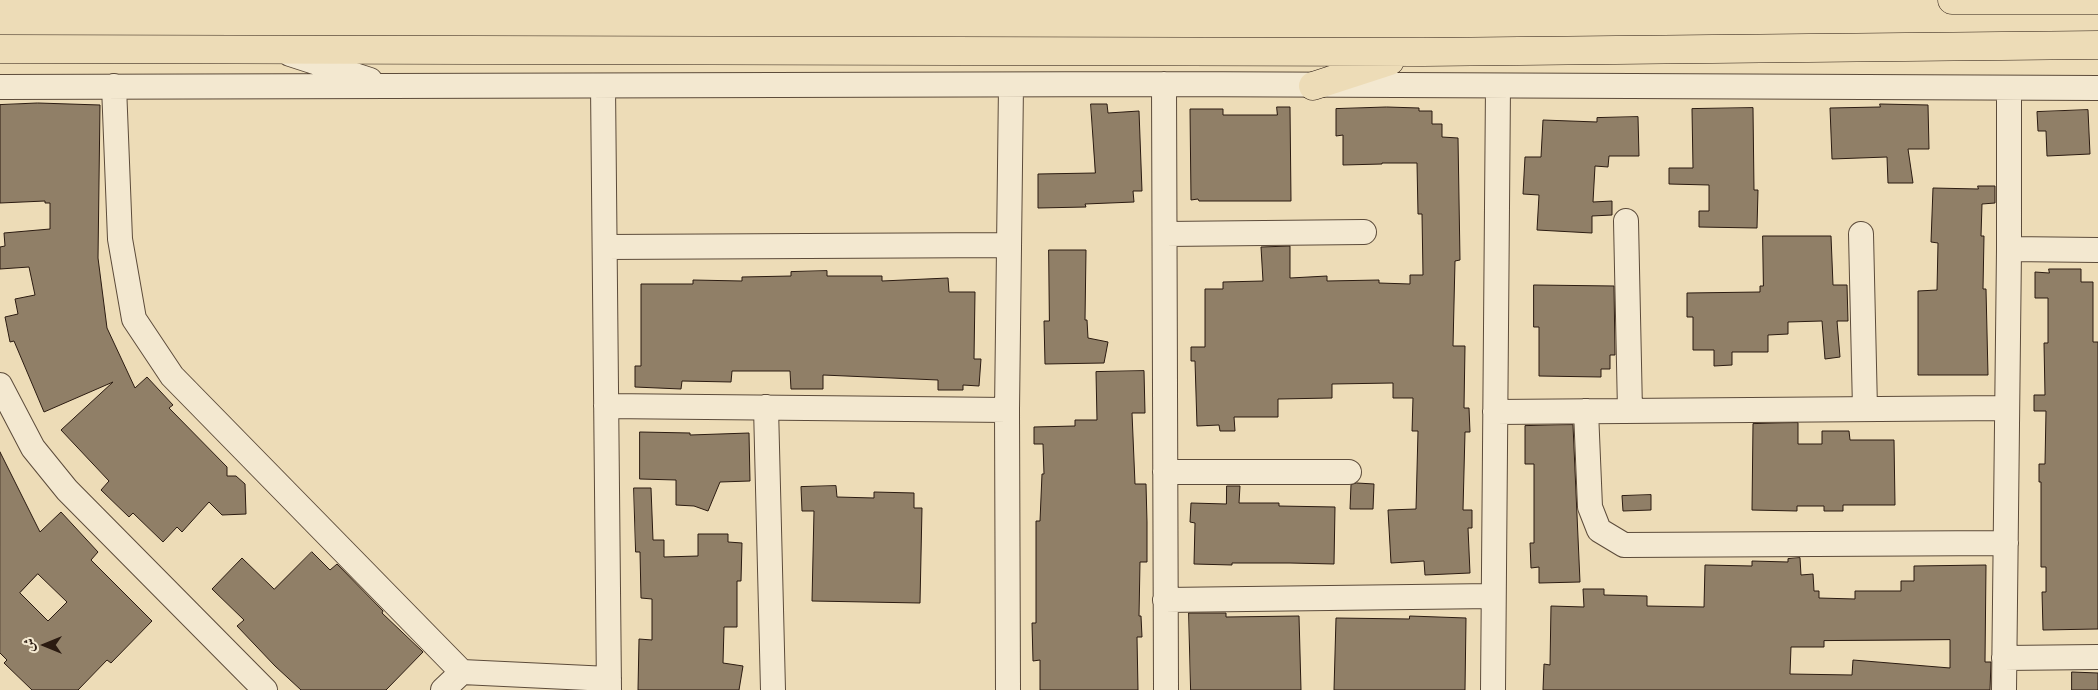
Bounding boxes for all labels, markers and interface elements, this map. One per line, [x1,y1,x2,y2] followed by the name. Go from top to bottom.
[20,620,70,670] north arrow
[21,638,39,652] text: ش

